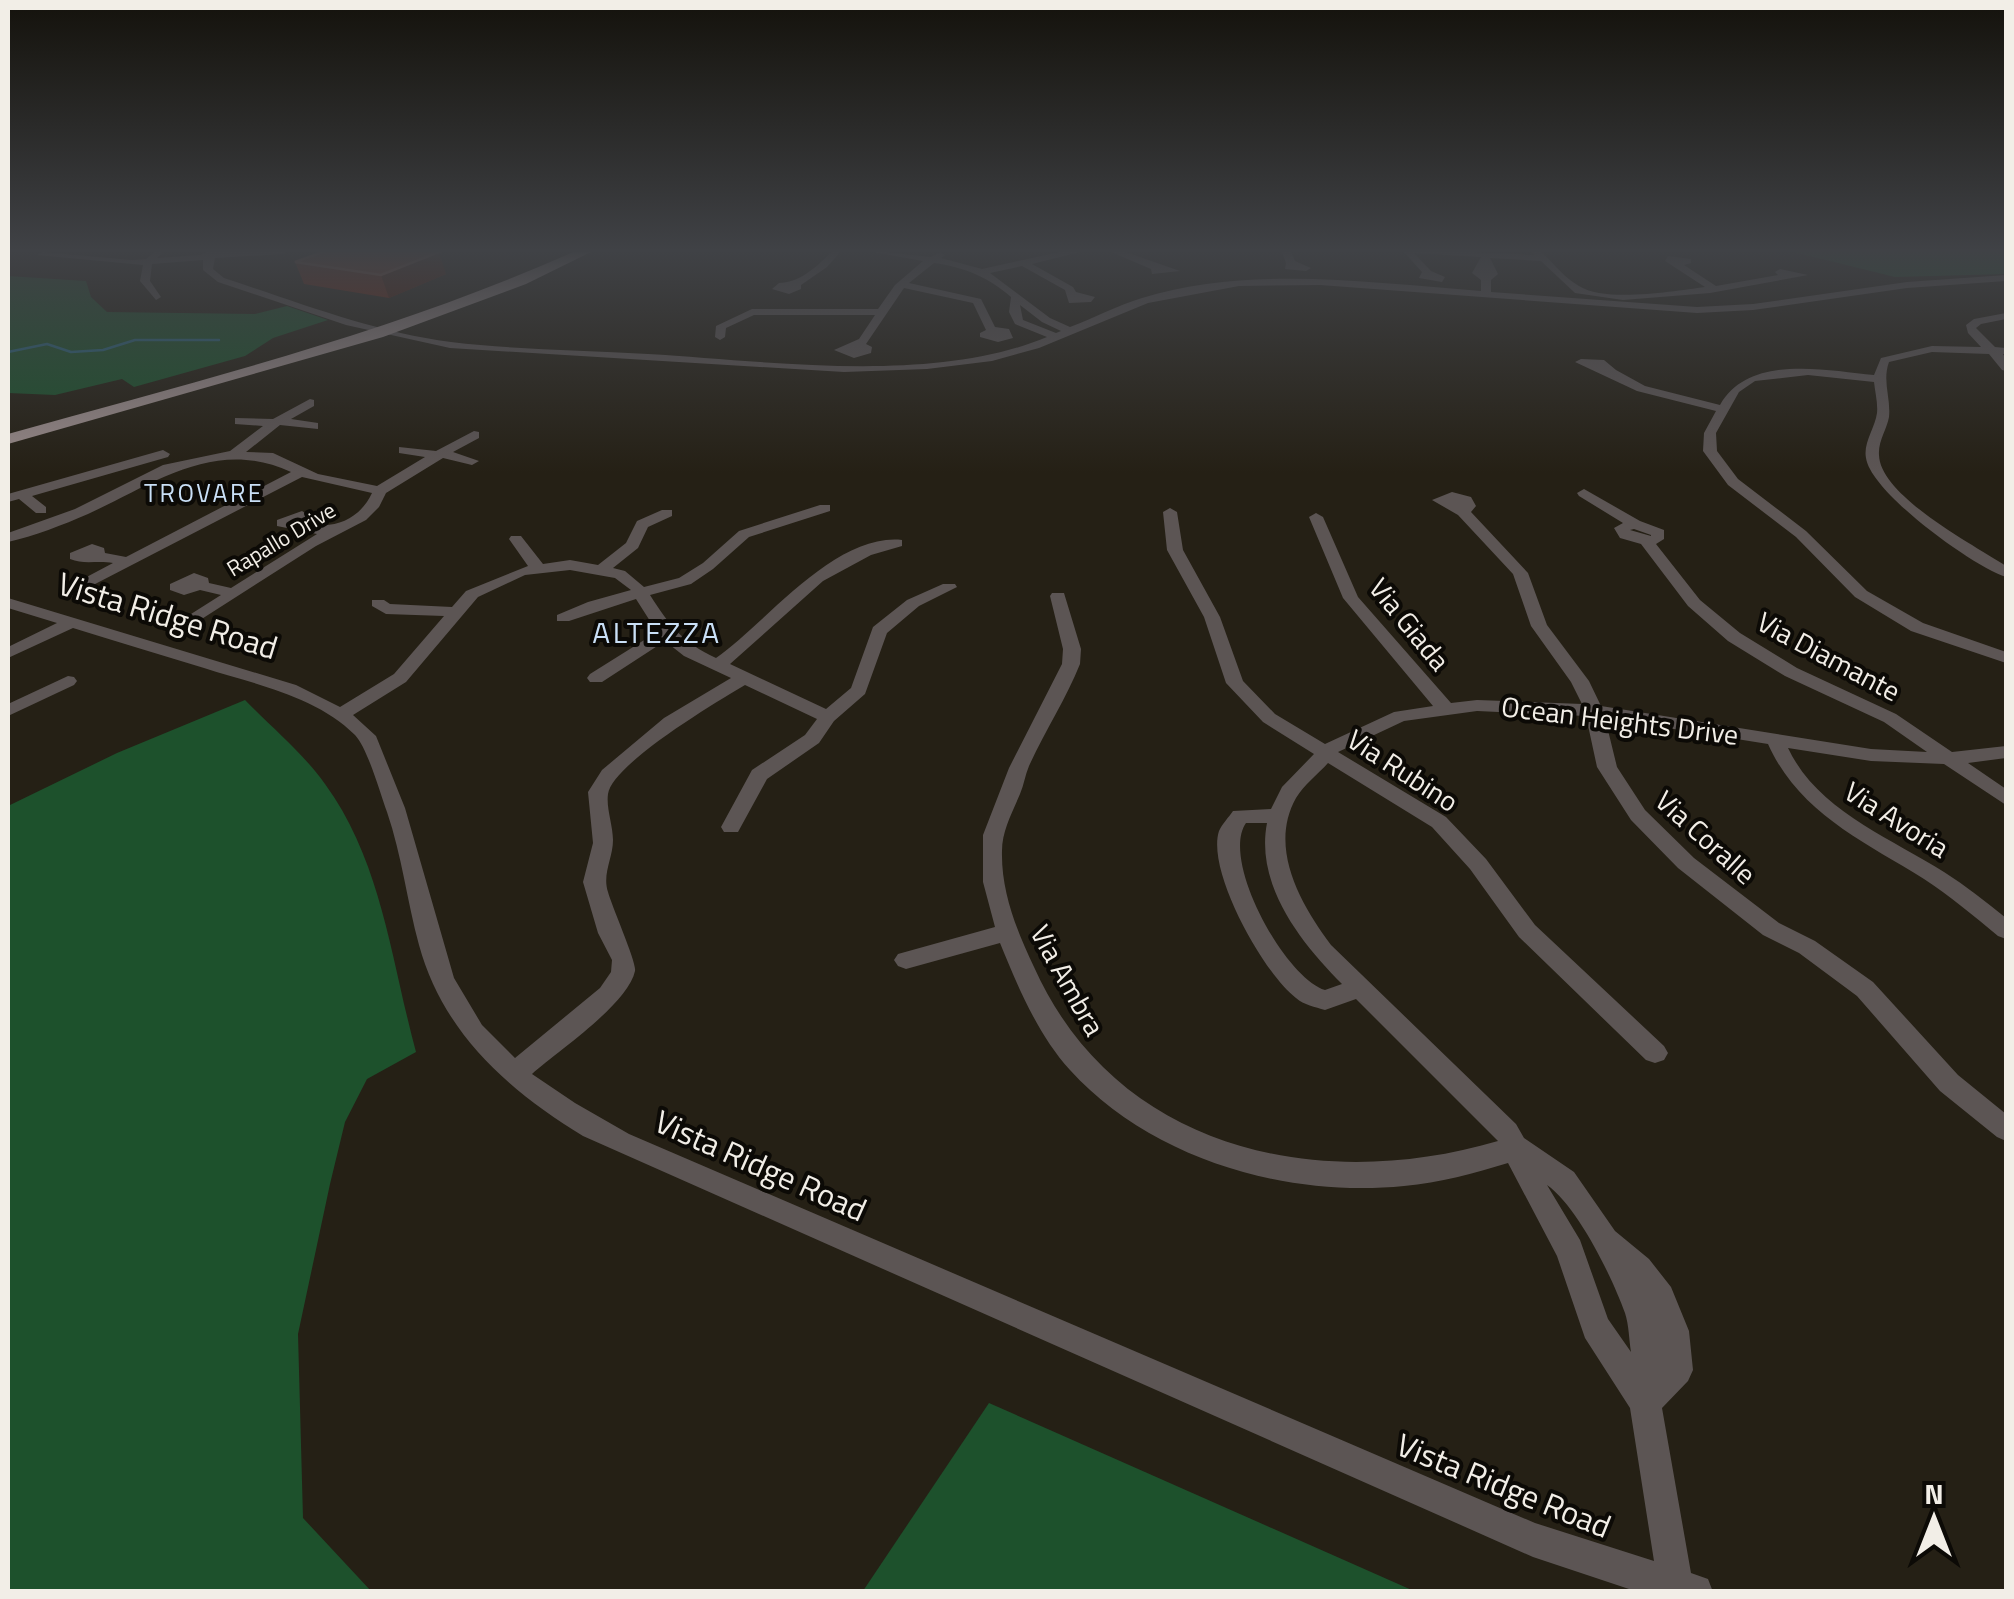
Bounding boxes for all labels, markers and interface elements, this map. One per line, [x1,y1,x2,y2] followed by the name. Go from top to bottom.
[144,474,264,512] district label: TROVARE
[220,493,342,585] street label: Rapallo Drive
[52,559,284,671] street label: Vista Ridge Road
[1359,568,1461,680] street label: Via Giada
[1750,600,1908,712] street label: Via Diamante
[592,609,722,655] district label: ALTEZZA
[1499,684,1741,756] street label: Ocean Heights Drive
[1339,718,1467,822] street label: Via Rubino
[1836,770,1958,868] street label: Via Avoria
[1646,780,1766,894] street label: Via Coralle
[1020,917,1116,1043] street label: Via Ambra
[647,1097,875,1233] street label: Vista Ridge Road
[1390,1420,1618,1550] street label: Vista Ridge Road
[1884,1469,1984,1569] north arrow
[1924,1472,1944,1515] text: N

